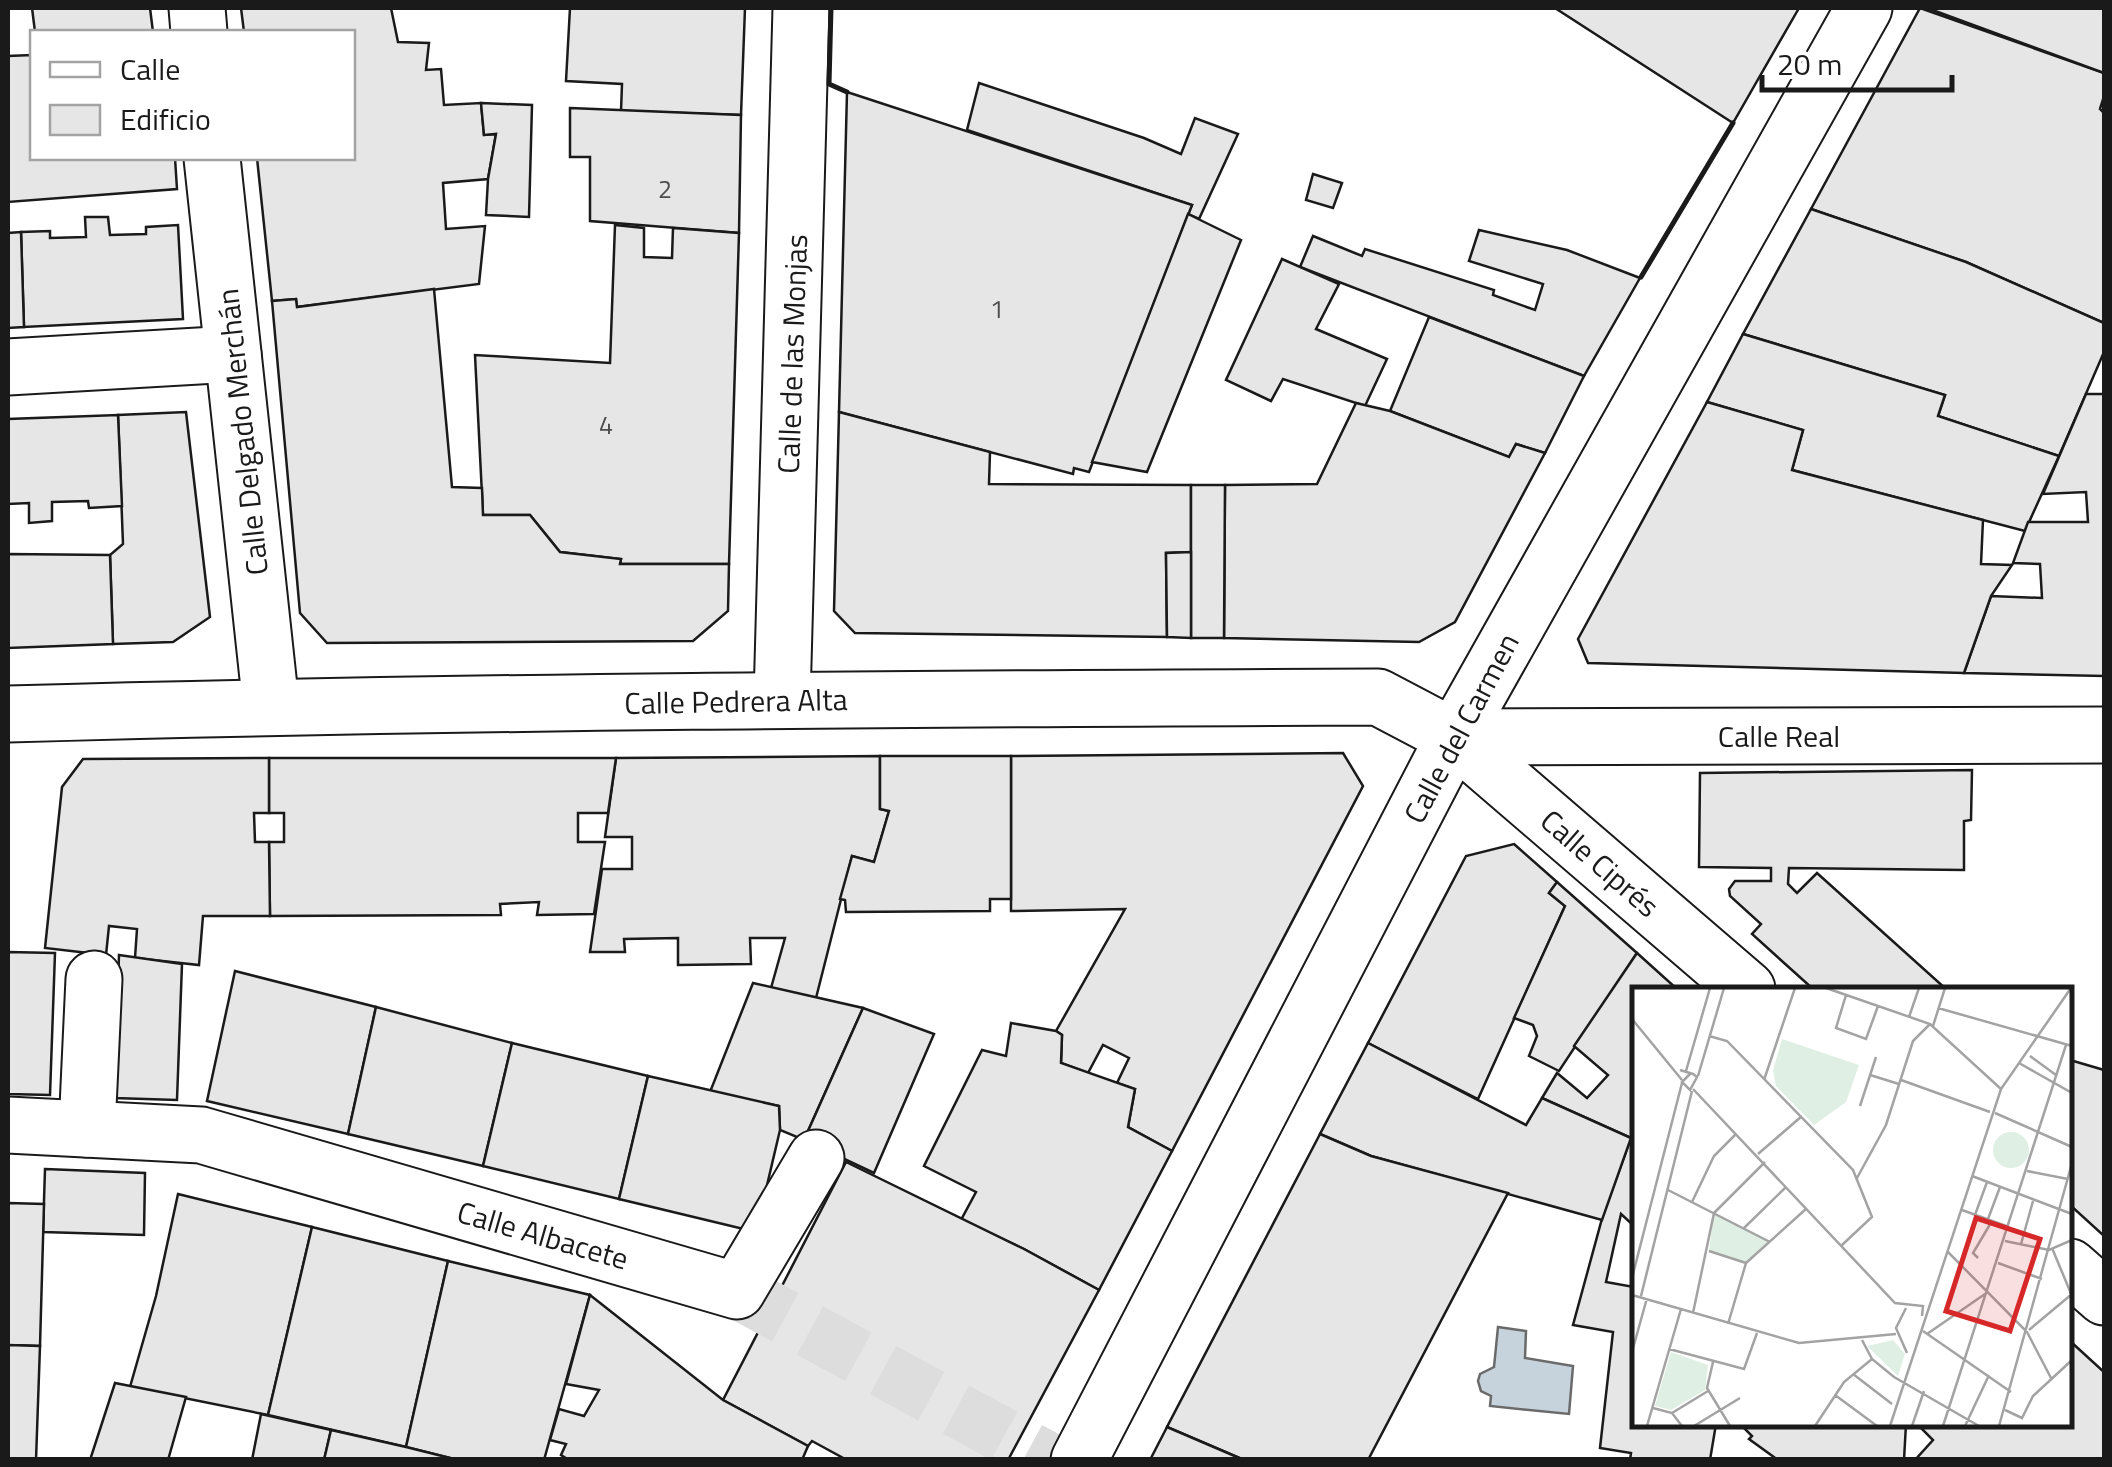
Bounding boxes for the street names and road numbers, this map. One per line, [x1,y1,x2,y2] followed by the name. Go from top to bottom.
[765,233,819,475] street label: Calle de las Monjas
[204,287,280,577] street label: Calle Delgado Merchán
[1391,625,1531,831] street label: Calle del Carmen
[624,676,848,726] street label: Calle Pedrera Alta
[1718,713,1840,759] street label: Calle Real
[1530,798,1670,928] street label: Calle Ciprés
[452,1189,634,1281] street label: Calle Albacete

